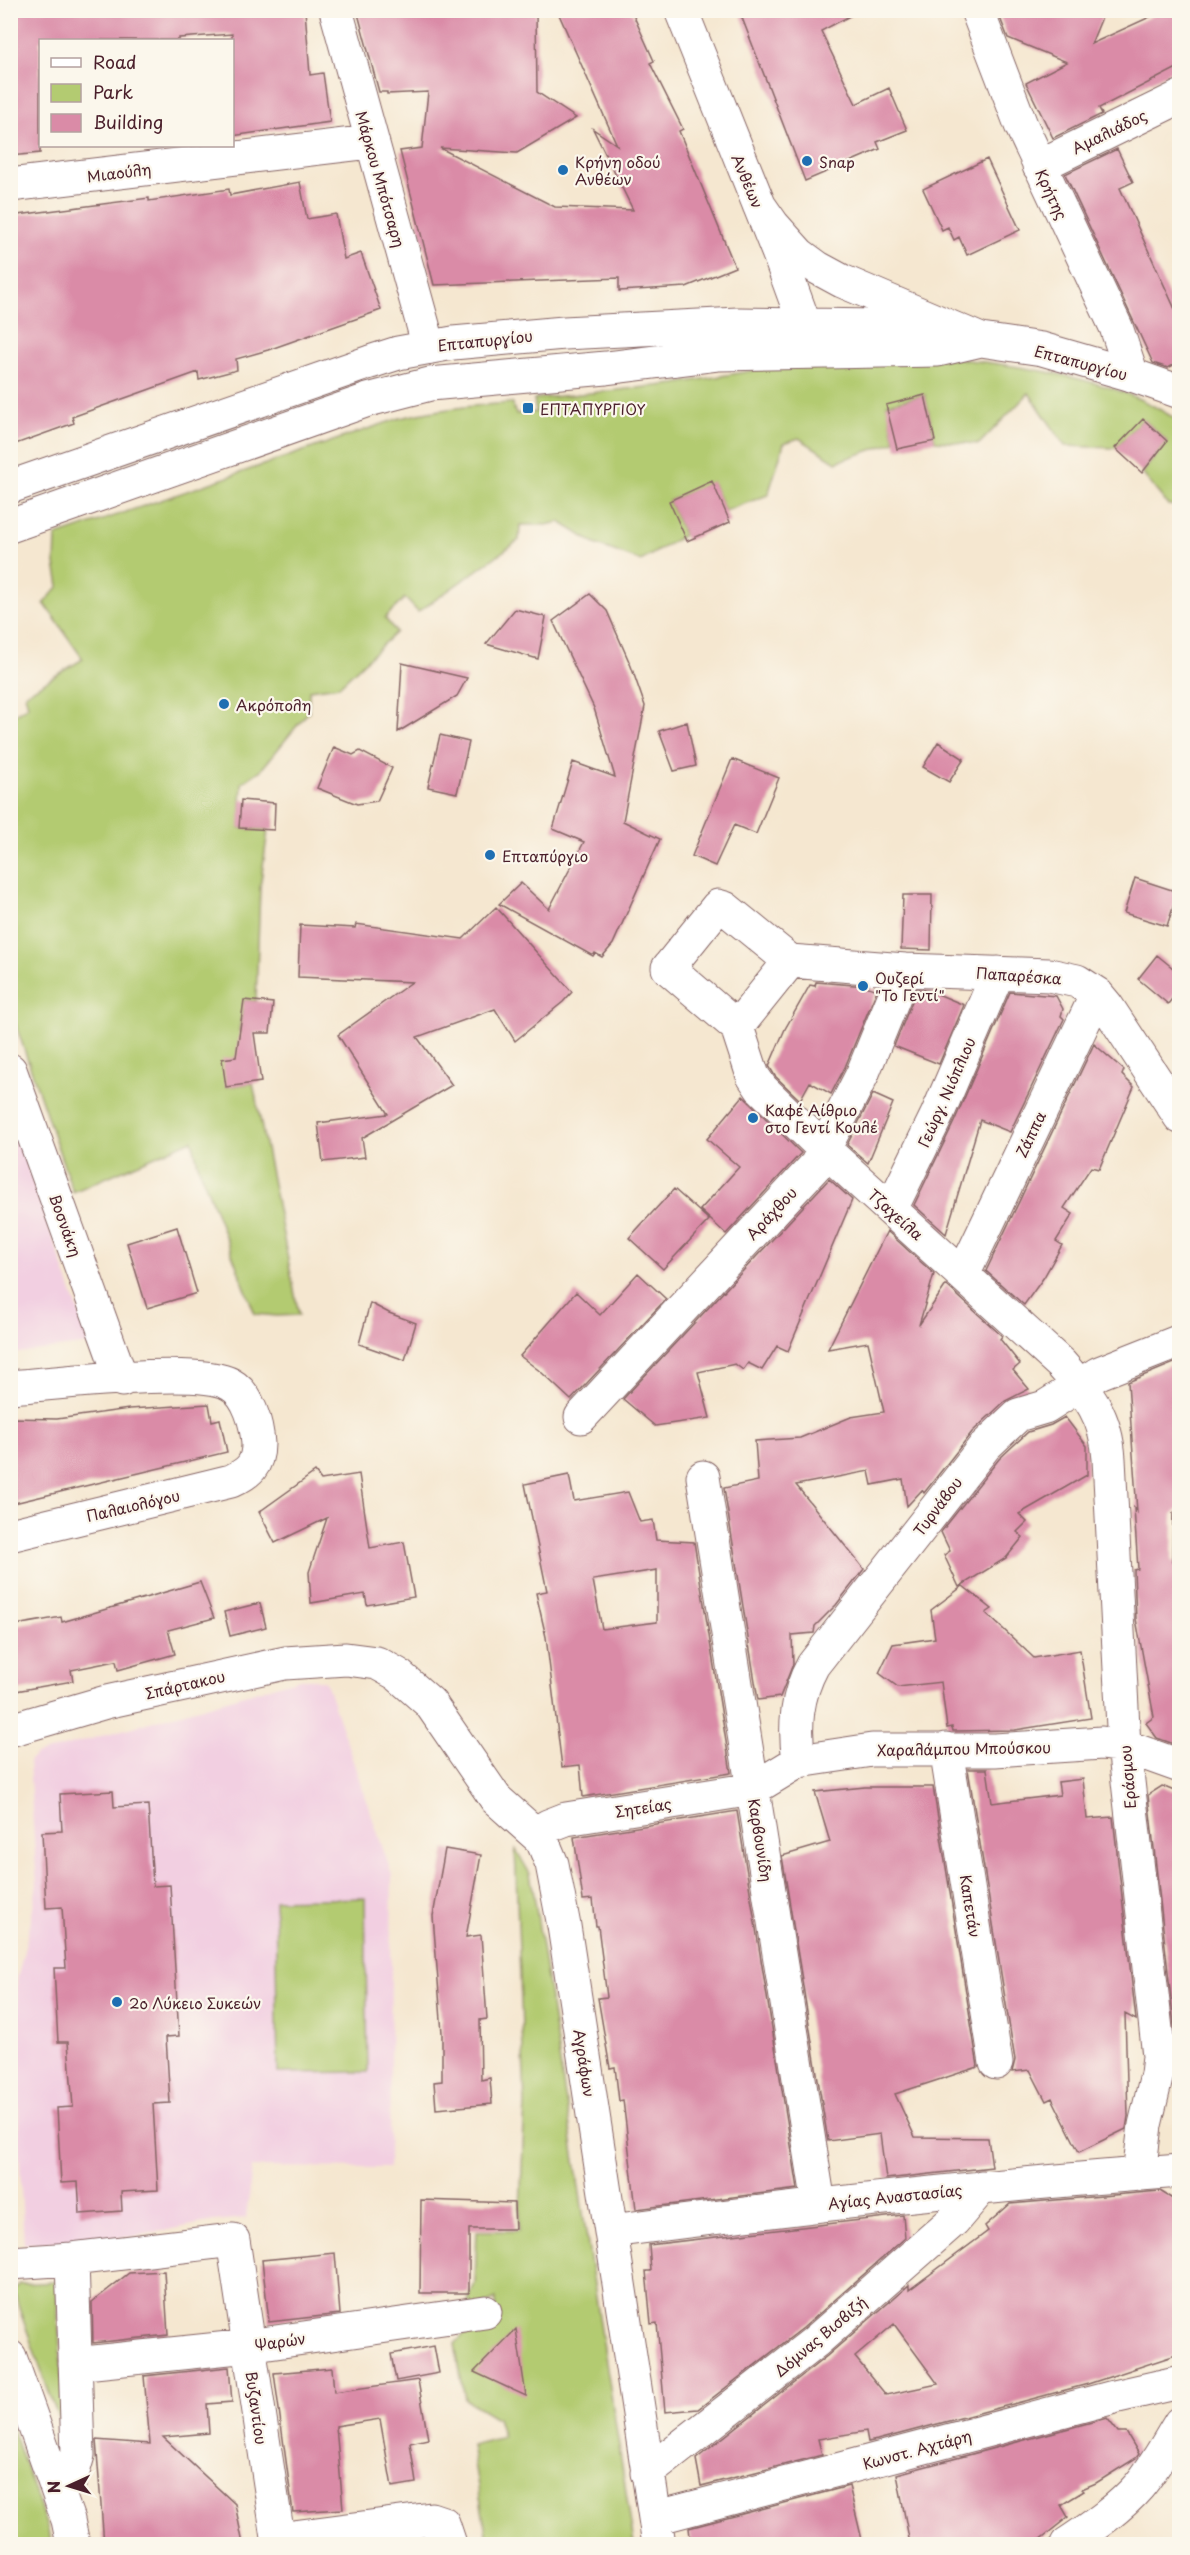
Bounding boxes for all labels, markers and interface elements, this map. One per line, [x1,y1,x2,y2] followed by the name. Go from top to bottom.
[39,39,234,147] legend
[93,48,137,75] text: Road
[93,78,133,105] text: Park
[1068,103,1151,159] street label: Αμαλιάδος
[93,108,163,135] text: Building
[351,108,411,250] street label: Μάρκου Μπότσαρη
[575,150,661,190] place label: Κρήνη οδού Ανθέων
[726,150,770,212] street label: Ανθέων
[819,150,855,173] place label: Snap
[800,154,814,168] marker: Snap
[86,157,152,187] street label: Μιαούλη
[556,163,570,177] marker: Κρήνη οδού Ανθέων
[1030,165,1074,223] street label: Κρήτης
[436,324,534,356] street label: Επταπυργίου
[1032,339,1130,385] street label: Επταπυργίου
[540,397,646,420] place label: ΕΠΤΑΠΥΡΓΙΟΥ
[521,401,535,415] marker: ΕΠΤΑΠΥΡΓΙΟΥ
[236,693,311,716] place label: Ακρόπολη
[217,697,231,711] marker: Ακρόπολη
[502,844,588,867] place label: Επταπύργιο
[483,848,497,862] marker: Επταπύργιο
[975,961,1063,989] street label: Παπαρέσκα
[875,966,945,1006] place label: Ουζερί "Το Γεντί"
[856,979,870,993] marker: Ουζερί "Το Γεντί"
[911,1033,981,1151] street label: Γεώργ. Νιόπλιου
[765,1098,878,1138] place label: Καφέ Αίθριο στο Γεντί Κουλέ
[1009,1107,1051,1161] street label: Ζάππα
[746,1111,760,1125] marker: Καφέ Αίθριο στο Γεντί Κουλέ
[740,1181,802,1245] street label: Αράχθου
[863,1183,929,1245] street label: Τζαχείλα
[44,1190,88,1260] street label: Βοσνάκη
[907,1471,967,1541] street label: Τυρνάβου
[84,1483,182,1527] street label: Παλαιολόγου
[143,1664,227,1704] street label: Σπάρτακου
[877,1735,1051,1761] street label: Χαραλάμπου Μπούσκου
[1113,1744,1141,1810] street label: Εράσμου
[613,1791,673,1823] street label: Σητείας
[743,1797,779,1883] street label: Καρβουνίδη
[955,1873,987,1939] street label: Καπετάν
[129,1991,261,2014] place label: 2ο Λύκειο Συκεών
[110,1995,124,2009] marker: 2ο Λύκειο Συκεών
[568,2027,602,2099] street label: Αγράφων
[827,2177,964,2214] street label: Αγίας Αναστασίας
[769,2290,871,2382] street label: Δόμνας Βισβιζή
[253,2326,307,2356] street label: Ψαρών
[240,2370,274,2446] street label: Βυζαντίου
[860,2423,974,2475] street label: Κωνστ. Αχτάρη
[39,2456,99,2516] north arrow
[41,2480,65,2494] text: N

